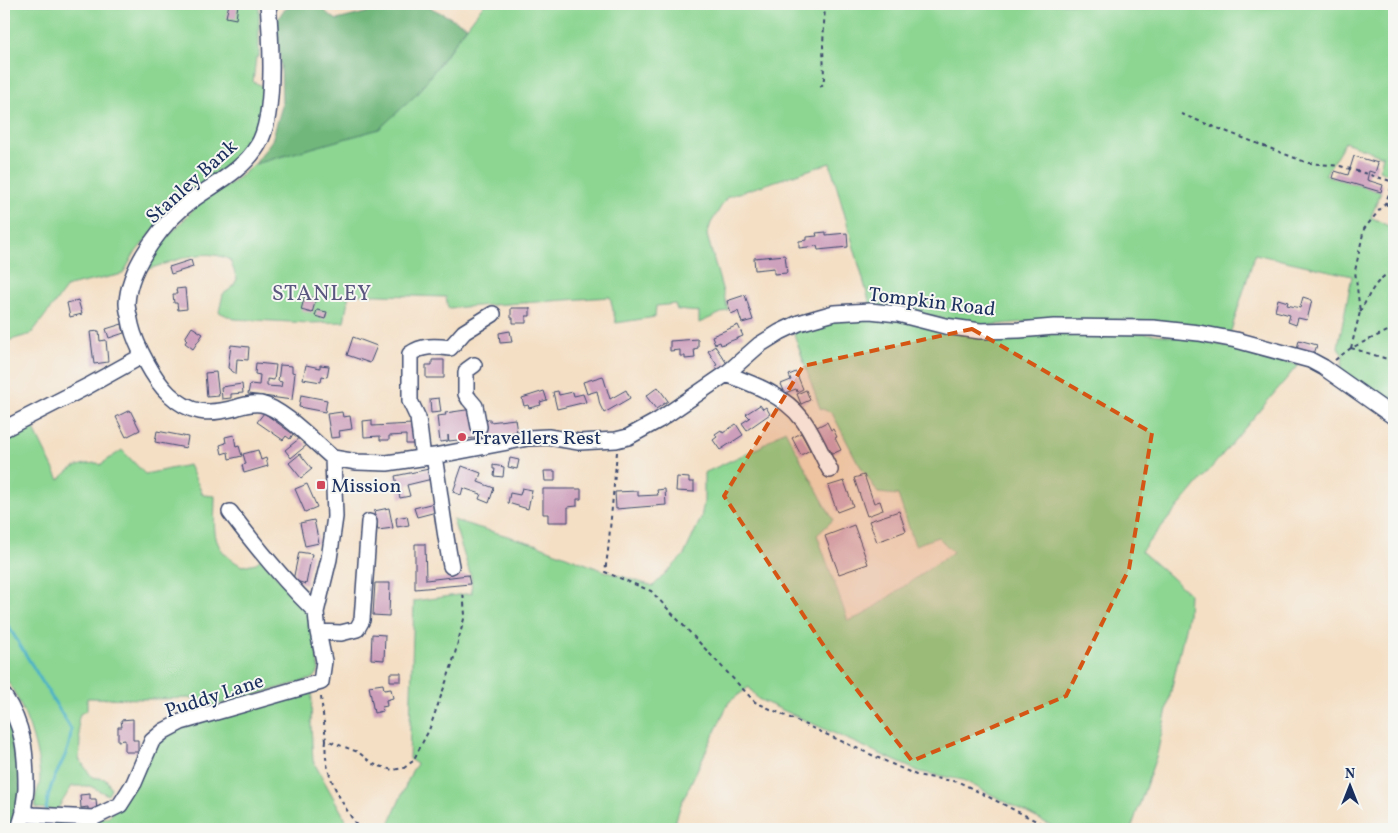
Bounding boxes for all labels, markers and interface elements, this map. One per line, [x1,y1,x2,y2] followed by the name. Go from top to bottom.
[140,134,244,231] street label: Stanley Bank
[272,279,372,310] district label: STANLEY
[867,281,997,325] street label: Tompkin Road
[472,425,601,453] place label: Travellers Rest
[456,431,468,443] marker: Travellers Rest
[331,473,401,501] place label: Mission
[315,479,327,491] marker: Mission
[162,668,268,726] street label: Puddy Lane
[1326,760,1376,810] north arrow
[1345,765,1355,784] text: N

